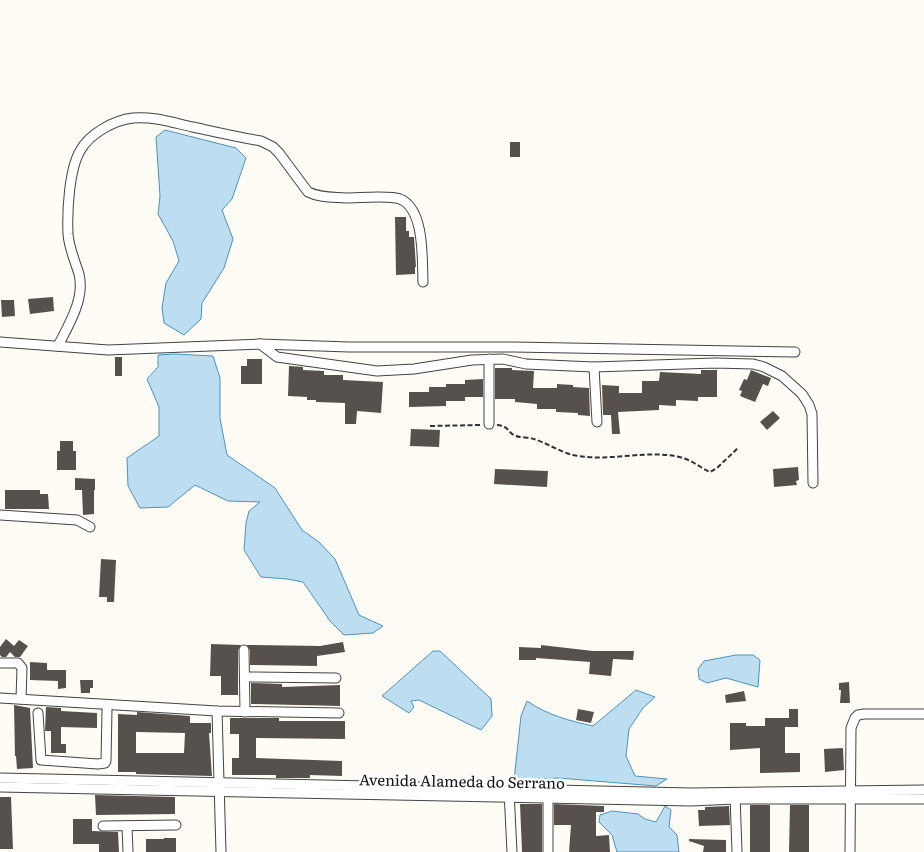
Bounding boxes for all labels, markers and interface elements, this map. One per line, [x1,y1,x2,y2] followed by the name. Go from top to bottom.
[359,767,565,794] street label: Avenida Alameda do Serrano

